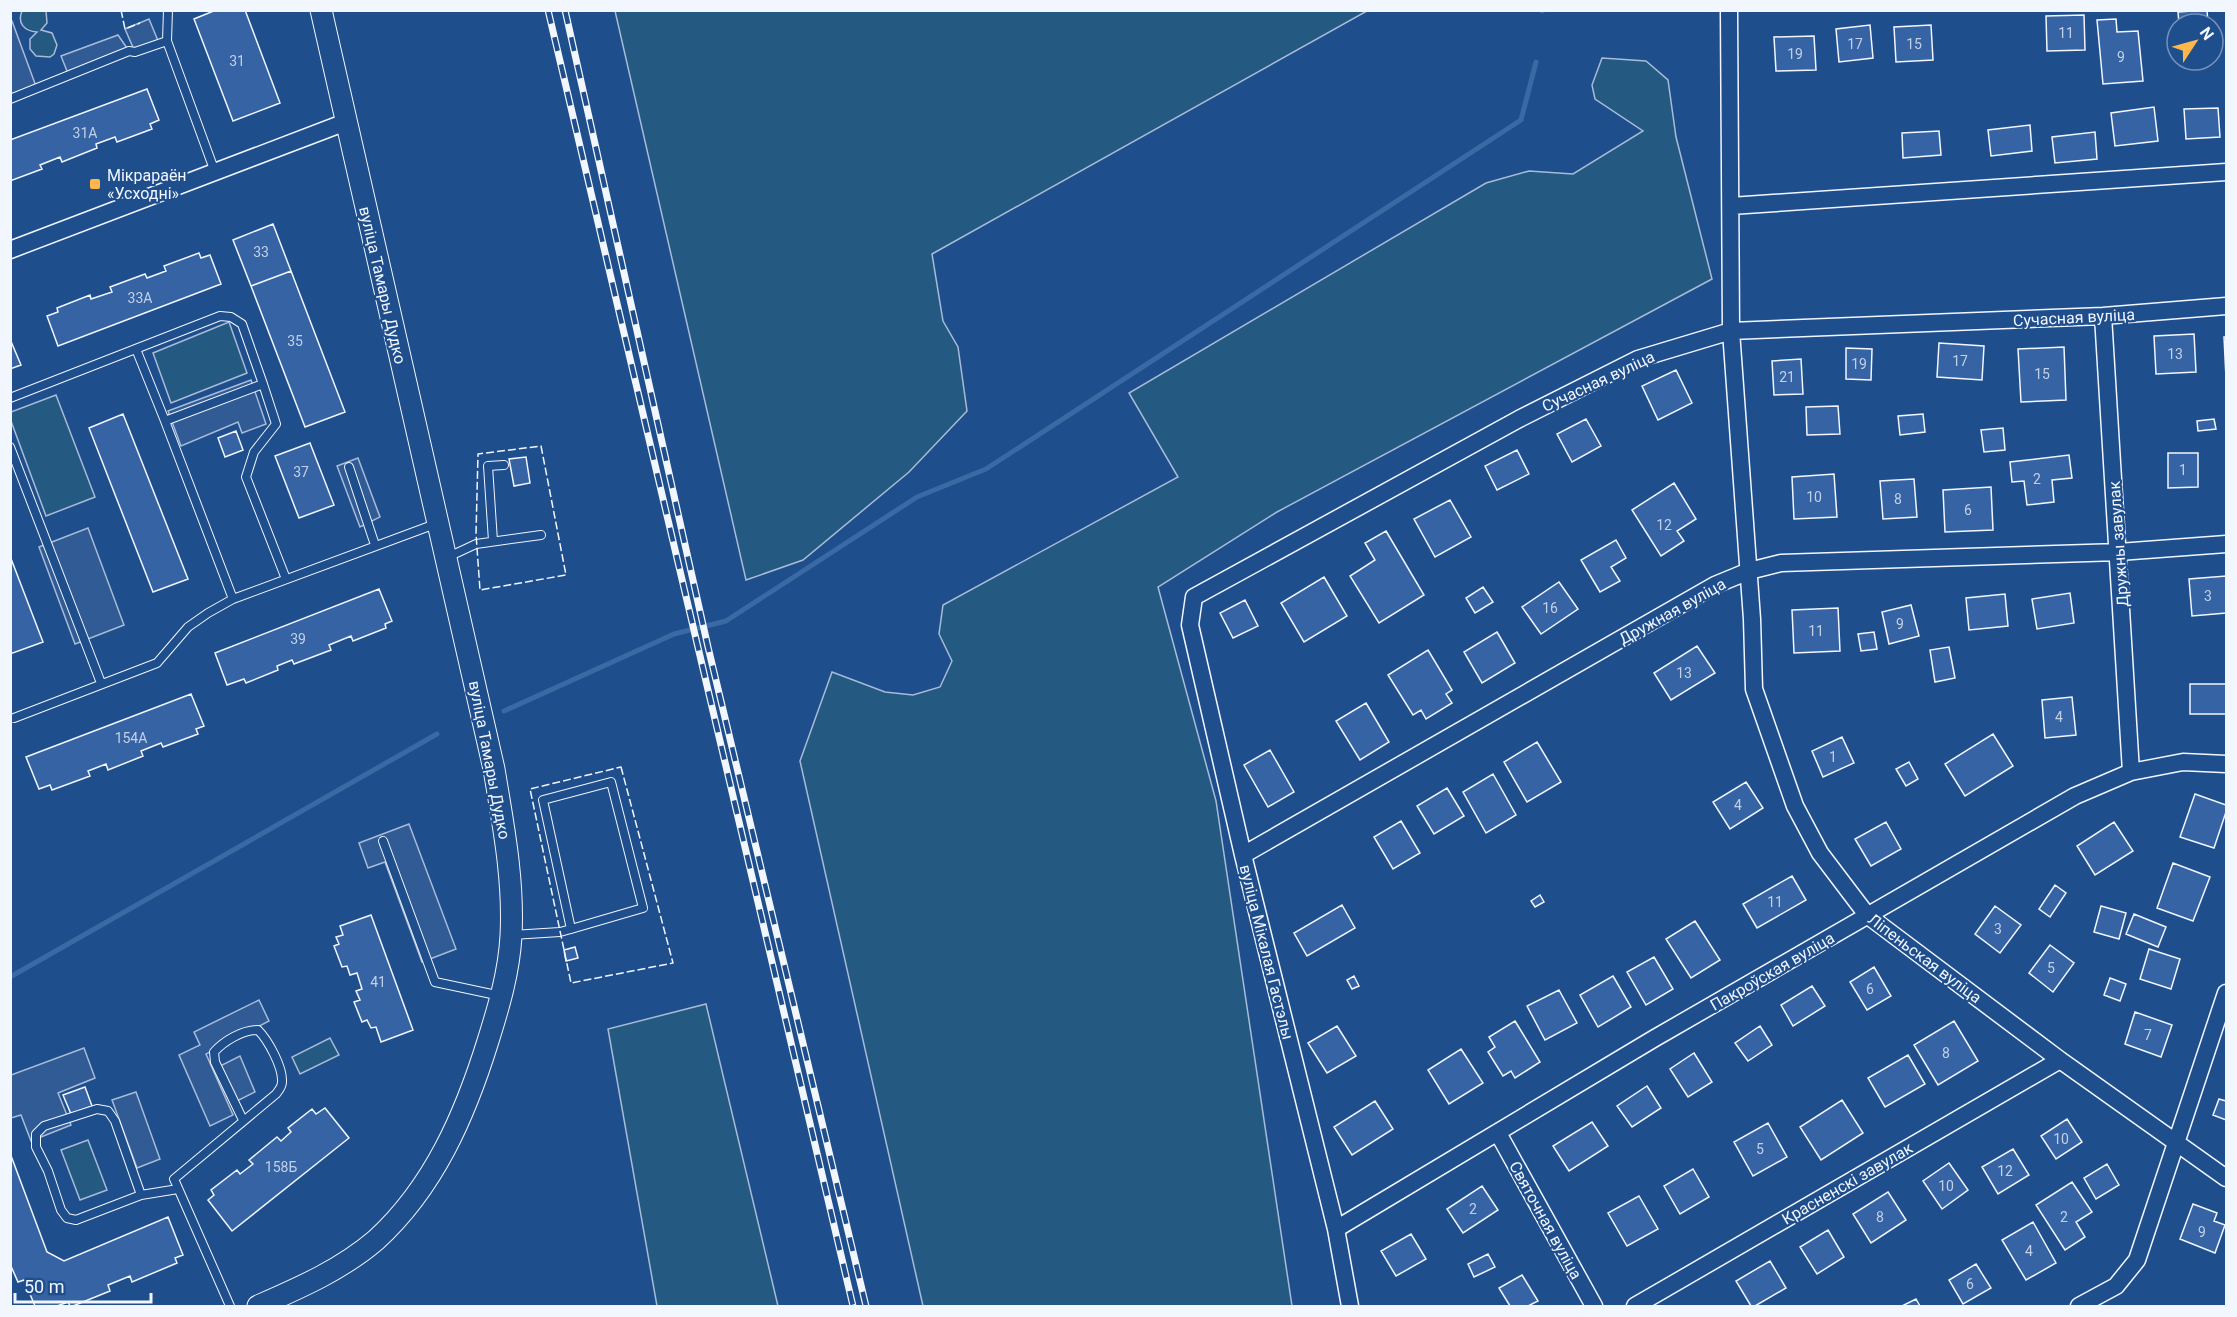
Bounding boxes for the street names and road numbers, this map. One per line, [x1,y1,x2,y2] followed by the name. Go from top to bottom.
[355,205,410,366] street label: вуліца Тамары Дудко
[2013,305,2135,330] street label: Сучасная вуліца
[1539,347,1658,416] street label: Сучасная вуліца
[2105,480,2132,608] street label: Дружны завулак
[1616,574,1729,649] street label: Дружная вуліца
[465,679,514,841] street label: вуліца Тамары Дудко
[1236,863,1297,1042] street label: вуліца Мікалая Гастэлы
[1864,910,1985,1007] street label: Ліпеньская вуліца
[1707,928,1838,1015] street label: Пакроўская вуліца
[1779,1138,1916,1229] street label: Красненскі завулак
[1505,1158,1586,1283] street label: Святочная вуліца

